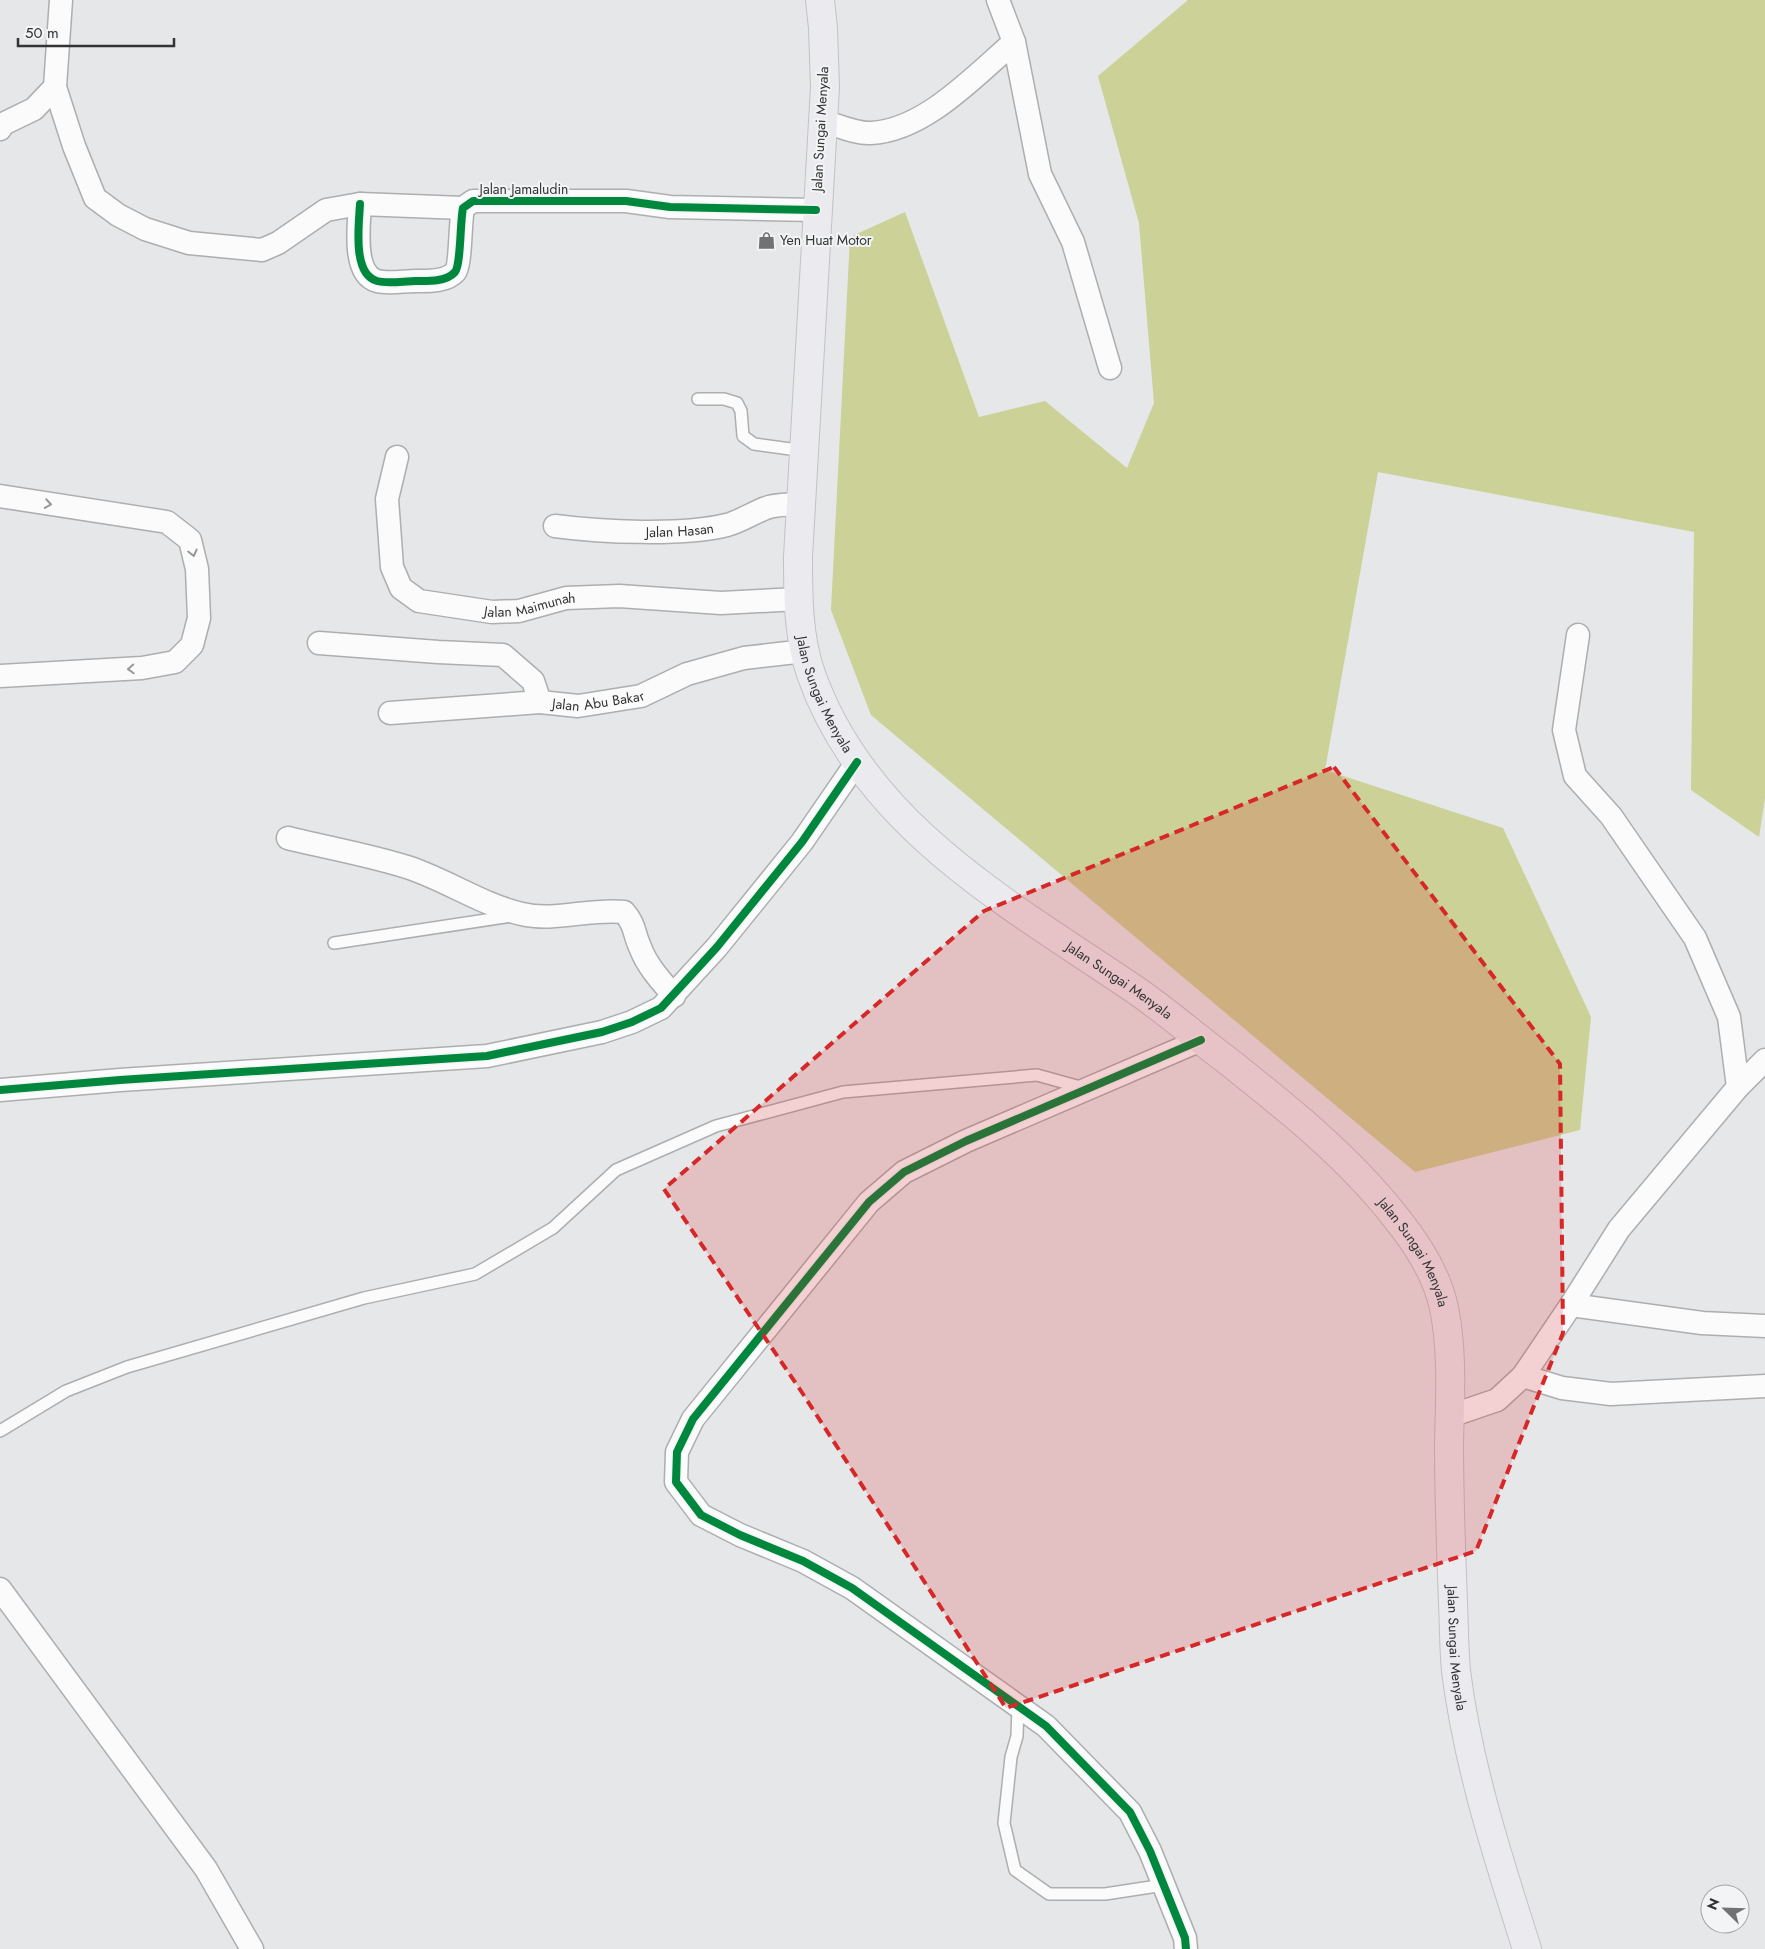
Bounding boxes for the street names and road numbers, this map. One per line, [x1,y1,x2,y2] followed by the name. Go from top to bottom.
[807,66,833,194] street label: Jalan Sungai Menyala
[478,179,568,199] street label: Jalan Jamaludin
[644,518,715,542] street label: Jalan Hasan
[481,588,576,622] street label: Jalan Maimunah
[792,633,858,757] street label: Jalan Sungai Menyala
[549,686,648,716] street label: Jalan Abu Bakar
[1060,935,1177,1024] street label: Jalan Sungai Menyala
[1372,1191,1453,1309] street label: Jalan Sungai Menyala
[1442,1583,1472,1712] street label: Jalan Sungai Menyala

